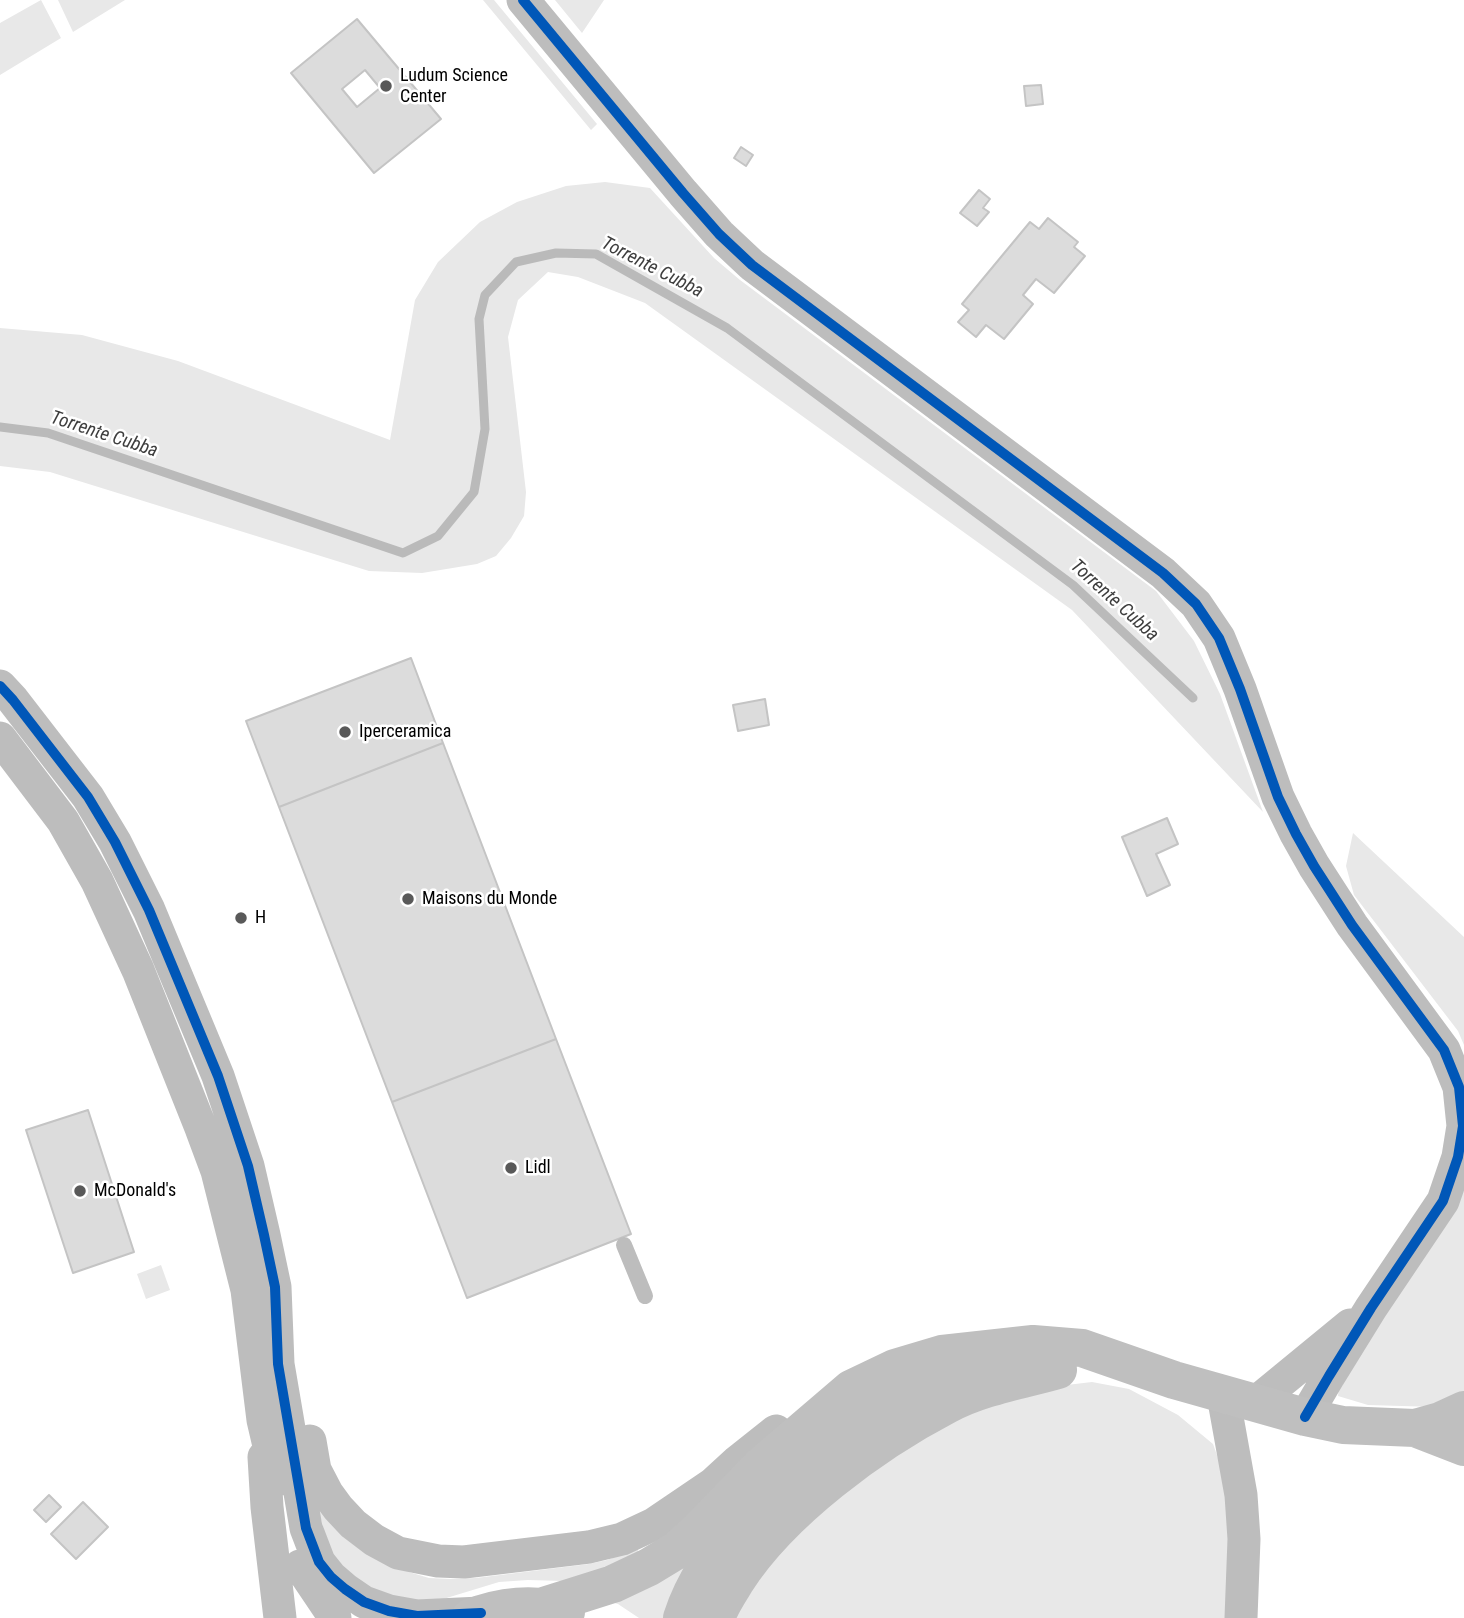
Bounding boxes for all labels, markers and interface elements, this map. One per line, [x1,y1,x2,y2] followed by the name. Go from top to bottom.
[400,65,508,108] place label: Ludum Science Center
[378,78,394,94] marker: Ludum Science Center
[597,233,707,303] water label: Torrente Cubba
[48,407,160,463] water label: Torrente Cubba
[1065,555,1163,647] water label: Torrente Cubba
[359,721,451,743] place label: Iperceramica
[337,724,353,740] marker: Iperceramica
[422,888,557,910] place label: Maisons du Monde
[400,891,416,907] marker: Maisons du Monde
[255,907,266,929] place label: H
[233,910,249,926] marker: H
[525,1157,551,1179] place label: Lidl
[503,1160,519,1176] marker: Lidl
[94,1180,176,1202] place label: McDonald's
[72,1183,88,1199] marker: McDonald's

